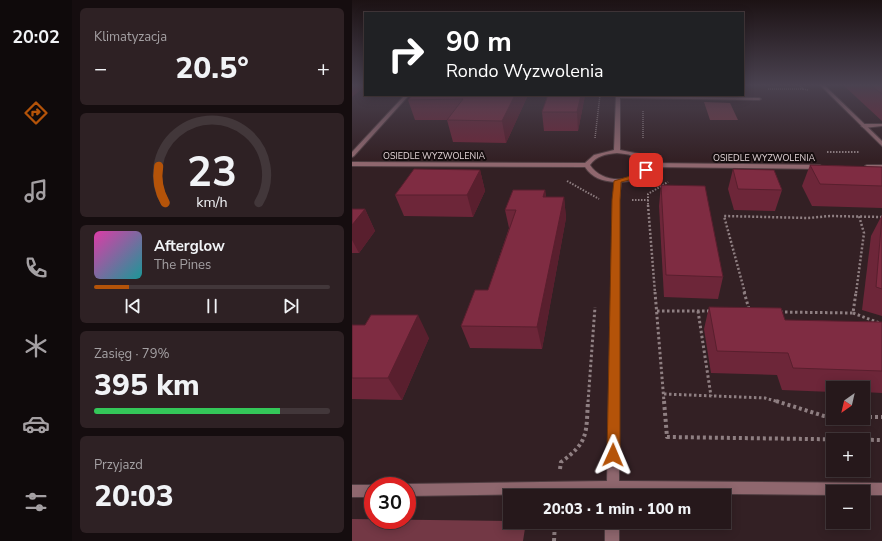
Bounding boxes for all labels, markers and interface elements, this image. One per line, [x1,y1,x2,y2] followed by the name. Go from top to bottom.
[446,23,512,61] text: 90 m
[12,25,60,49] text: 20:02
[94,28,167,46] text: Klimatyzacja
[380,28,432,80] icon: right
[175,48,249,89] text: 20.5°
[94,54,107,84] text: −
[317,54,330,84] text: +
[446,59,604,83] text: Rondo Wyzwolenia
[22,99,50,127] icon: directions
[187,144,237,201] text: 23
[383,150,485,162] street label: OSIEDLE WYZWOLENIA
[713,152,815,164] street label: OSIEDLE WYZWOLENIA
[629,153,663,187] pin
[635,159,657,181] icon: arrive
[22,177,50,205] icon: music
[196,193,228,212] text: km/h
[154,236,225,256] text: Afterglow
[22,254,50,282] icon: phone
[154,256,211,274] text: The Pines
[122,295,144,317] icon: previous
[201,295,223,317] icon: pause
[280,295,302,317] icon: next
[22,332,50,360] icon: climate
[94,345,170,363] text: Zasięg · 79%
[94,365,200,406] text: 395 km
[826,381,870,425] north arrow
[826,381,870,529] map controls
[22,410,50,438] icon: car
[826,433,870,477] button: +
[592,434,634,476] position arrow
[94,456,143,474] text: Przyjazd
[94,476,174,517] text: 20:03
[364,477,416,529] speed limit sign: 30
[826,485,870,529] button: −
[22,488,50,516] icon: filters
[543,499,691,519] text: 20:03 · 1 min · 100 m

